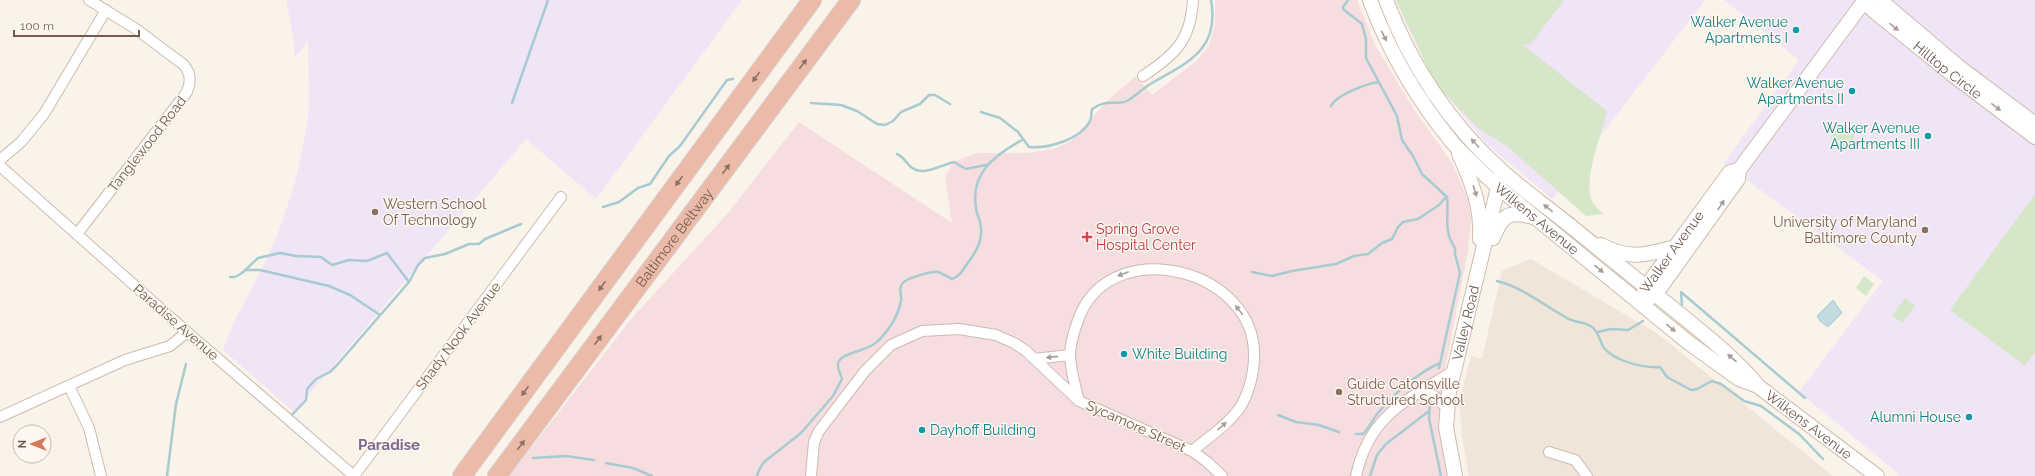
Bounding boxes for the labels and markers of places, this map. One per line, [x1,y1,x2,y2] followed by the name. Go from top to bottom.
[1691,14,1788,46] place label: Walker Avenue Apartments I
[1791,25,1801,35] marker: Walker Avenue Apartments I
[1747,75,1844,107] place label: Walker Avenue Apartments II
[1847,86,1857,96] marker: Walker Avenue Apartments II
[1823,120,1920,152] place label: Walker Avenue Apartments III
[1923,131,1933,141] marker: Walker Avenue Apartments III
[383,196,486,228] place label: Western School Of Technology
[370,207,380,217] marker: Western School Of Technology
[1773,214,1917,246] place label: University of Maryland Baltimore County
[1096,221,1196,253] place label: Spring Grove Hospital Center
[1920,225,1930,235] marker: University of Maryland Baltimore County
[1081,231,1093,243] marker: Spring Grove Hospital Center
[1132,346,1227,362] place label: White Building
[1119,349,1129,359] marker: White Building
[1347,376,1464,408] place label: Guide Catonsville Structured School
[1334,387,1344,397] marker: Guide Catonsville Structured School
[1870,409,1961,425] place label: Alumni House
[1964,412,1974,422] marker: Alumni House
[930,422,1036,438] place label: Dayhoff Building
[917,425,927,435] marker: Dayhoff Building

